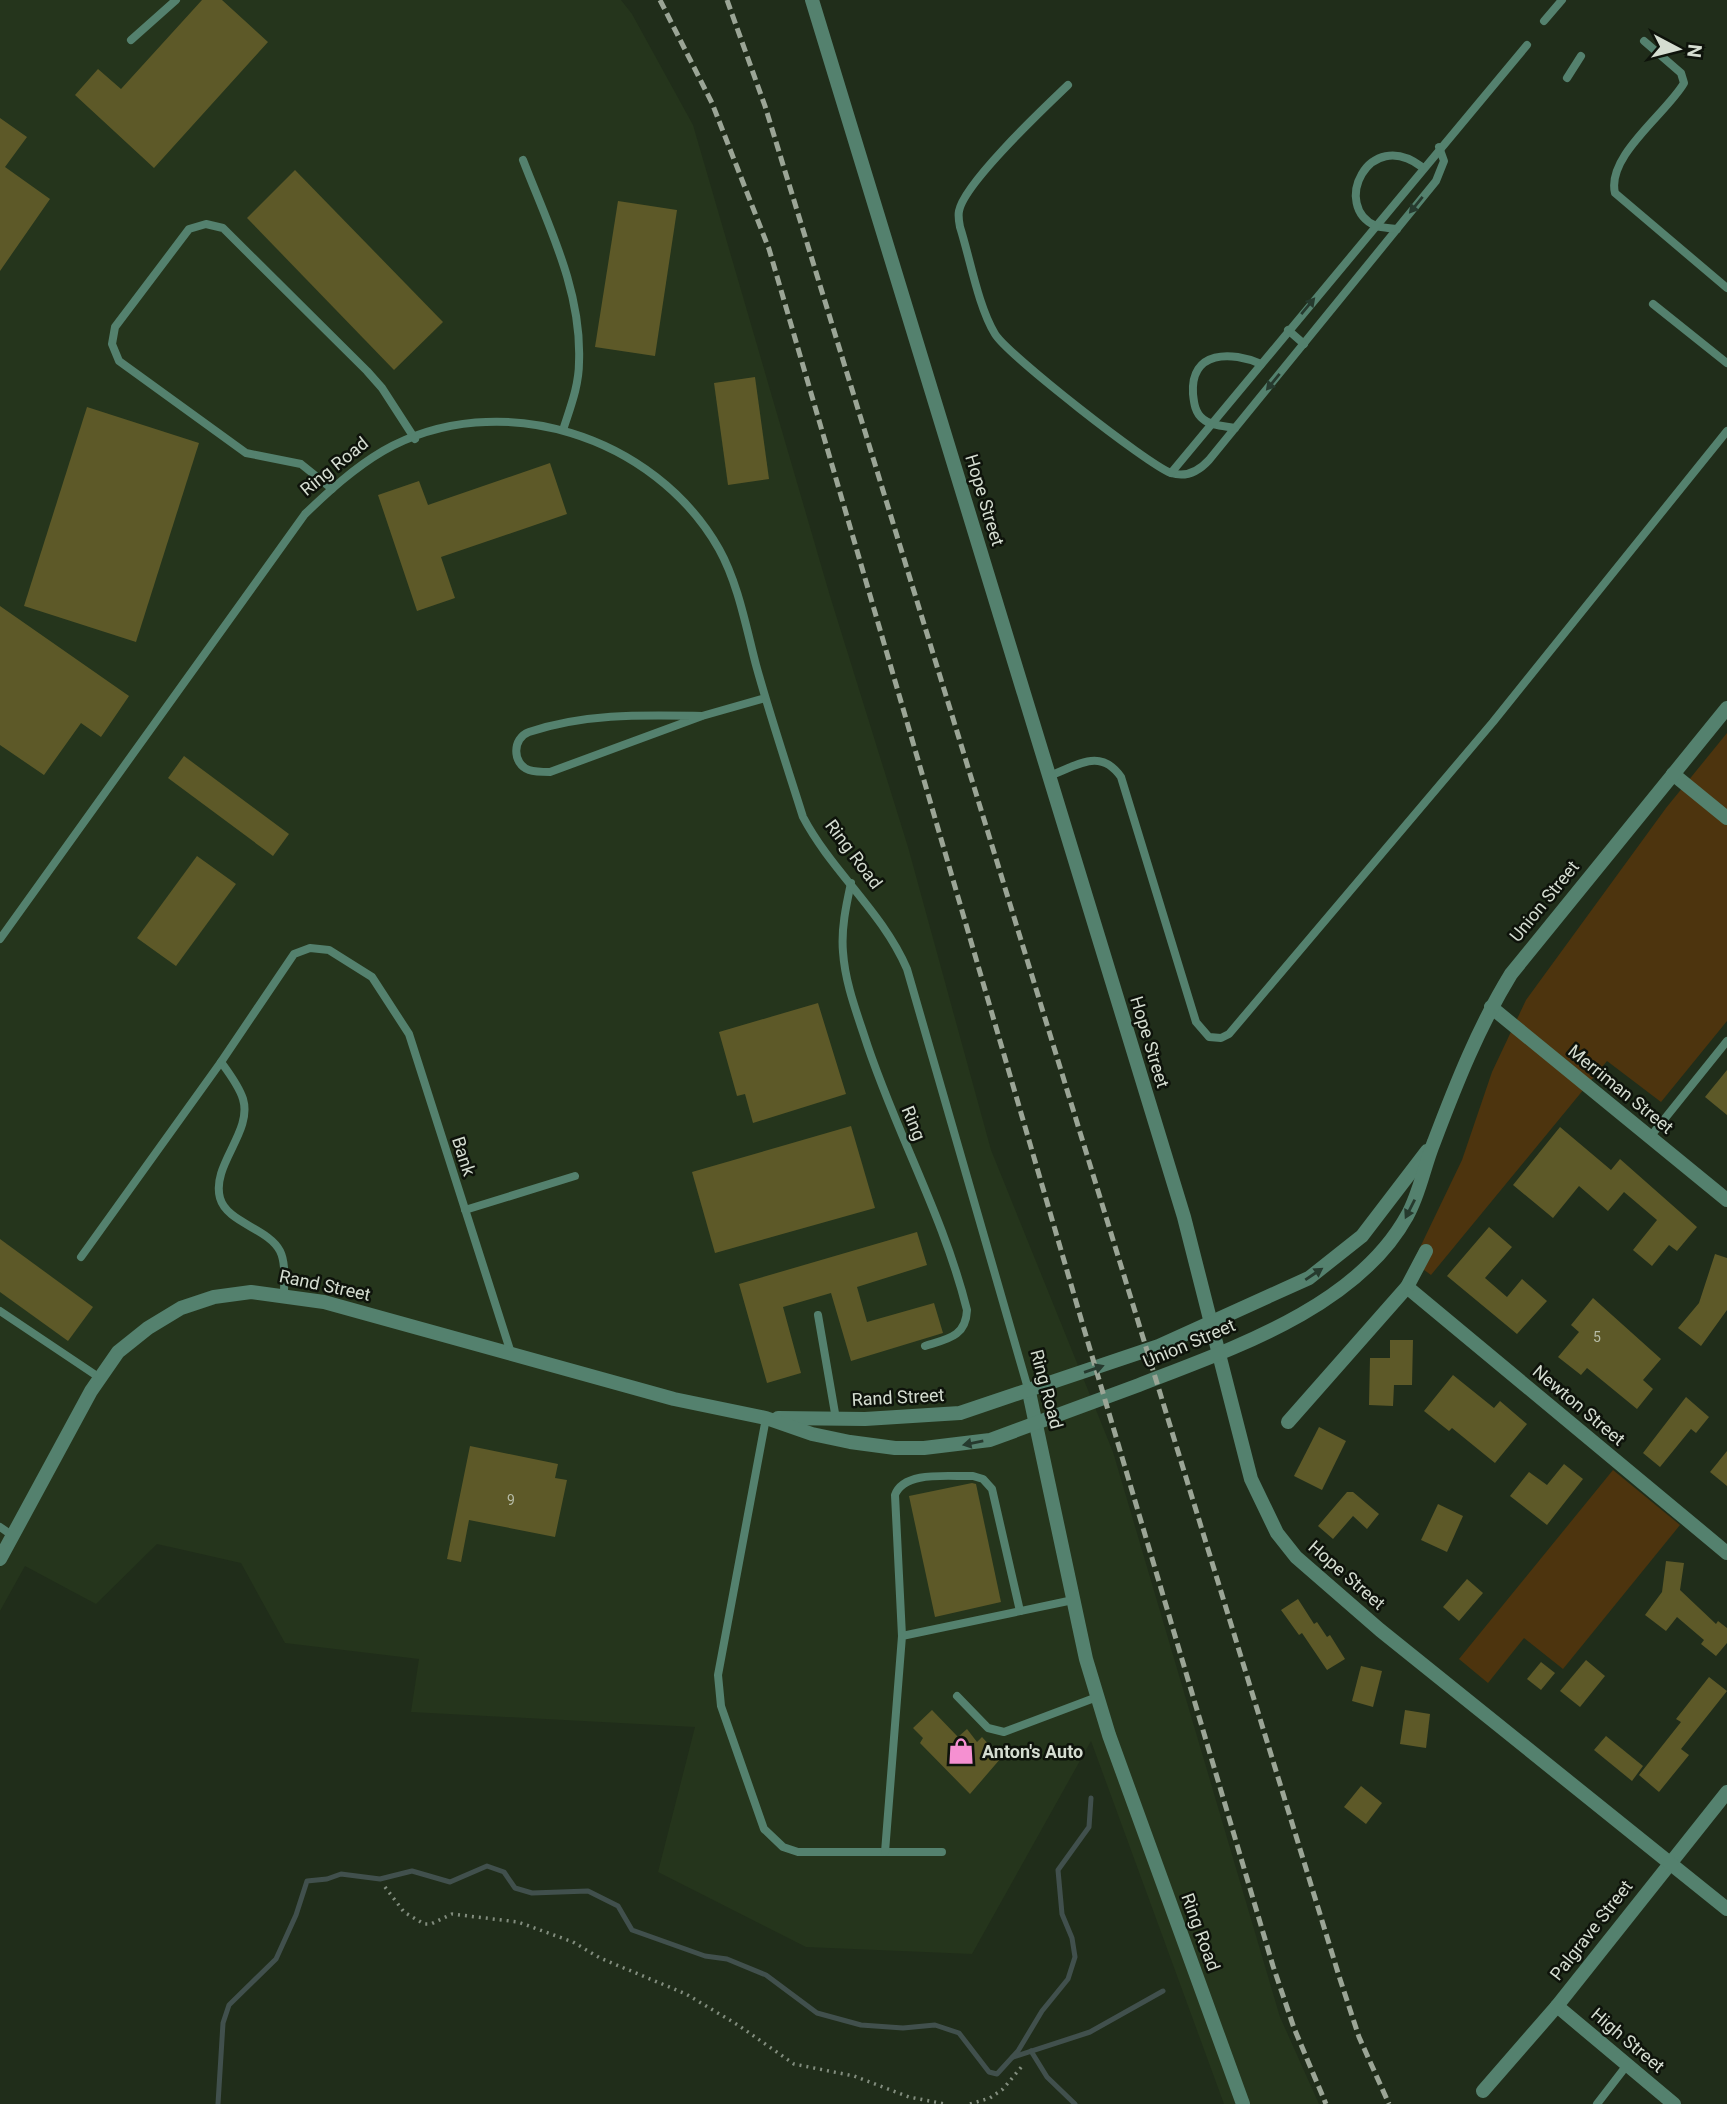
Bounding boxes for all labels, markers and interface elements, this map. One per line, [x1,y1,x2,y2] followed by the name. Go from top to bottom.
[1643,14,1713,84] north arrow
[1682,43,1707,59] text: N
[1409,196,1424,214] one-way arrow
[1300,298,1315,315] one-way arrow
[1265,372,1280,390] one-way arrow
[296,432,372,500] street label: Ring Road
[961,452,1009,548] street label: Hope Street
[821,815,887,893] street label: Ring Road
[1505,856,1583,946] street label: Union Street
[1126,994,1174,1090] street label: Hope Street
[1564,1040,1678,1138] street label: Merriman Street
[898,1103,930,1143] street label: Ring
[448,1134,480,1179] street label: Bank
[1405,1199,1416,1219] one-way arrow
[277,1265,373,1305] street label: Rand Street
[1305,1268,1324,1281] one-way arrow
[1140,1314,1238,1372] street label: Union Street
[1593,1329,1601,1345] house number: 5
[1026,1347,1068,1431] street label: Ring Road
[1529,1360,1629,1450] street label: Newton Street
[1083,1363,1104,1374] one-way arrow
[851,1384,945,1410] street label: Rand Street
[962,1438,984,1449] one-way arrow
[507,1492,515,1508] house number: 9
[1304,1536,1390,1614] street label: Hope Street
[946,1736,976,1766] shop icon: Anton's Auto
[982,1741,1083,1762] place label: Anton's Auto
[1545,1876,1637,1984] street label: Palgrave Street
[1177,1890,1225,1974] street label: Ring Road
[1587,2003,1669,2077] street label: High Street

